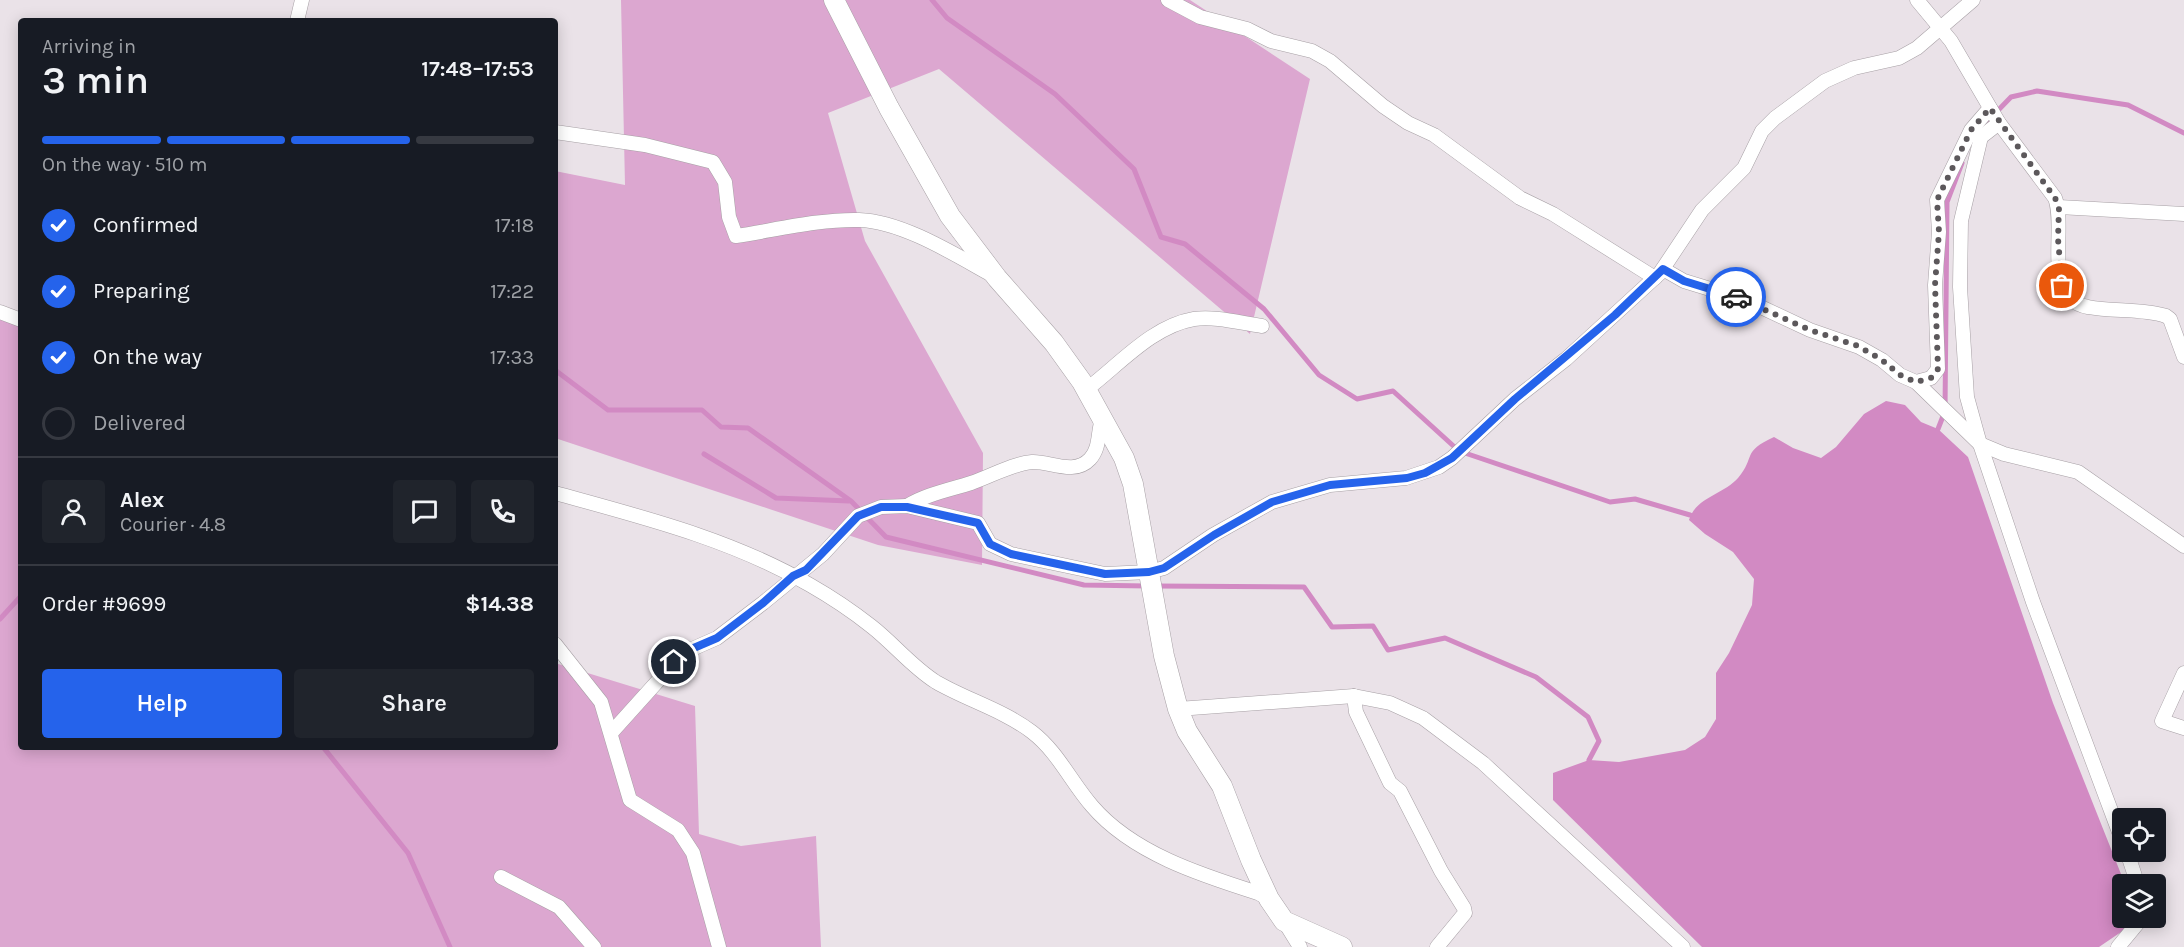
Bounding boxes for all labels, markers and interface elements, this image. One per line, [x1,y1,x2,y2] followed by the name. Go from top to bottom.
[42,35,136,58] text: Arriving in
[421,56,534,82] text: 17:48–17:53
[42,57,149,103] text: 3 min
[42,153,207,176] text: On the way · 510 m
[42,209,75,242] icon: check
[93,212,199,238] text: Confirmed
[494,214,534,237] text: 17:18
[2036,260,2087,311] pin
[1706,267,1766,327] courier
[2045,269,2078,302] icon: bag
[42,275,75,308] icon: check
[93,278,190,304] text: Preparing
[490,280,534,303] text: 17:22
[1720,281,1753,314] icon: car
[42,341,75,374] icon: check
[93,344,202,370] text: On the way
[490,346,534,369] text: 17:33
[93,410,186,436] text: Delivered
[42,480,105,543] button: person
[393,480,456,543] button: chat
[471,480,534,543] button: phone
[120,487,164,513] text: Alex
[120,513,226,536] text: Courier · 4.8
[42,591,166,617] text: Order #9699
[465,591,534,617] text: $14.38
[648,636,699,687] pin
[657,645,690,678] icon: home
[42,669,282,738] button: Help
[294,669,534,738] button: Share
[2112,808,2166,928] map controls
[2112,808,2166,862] button: locate
[2112,874,2166,928] button: layers

